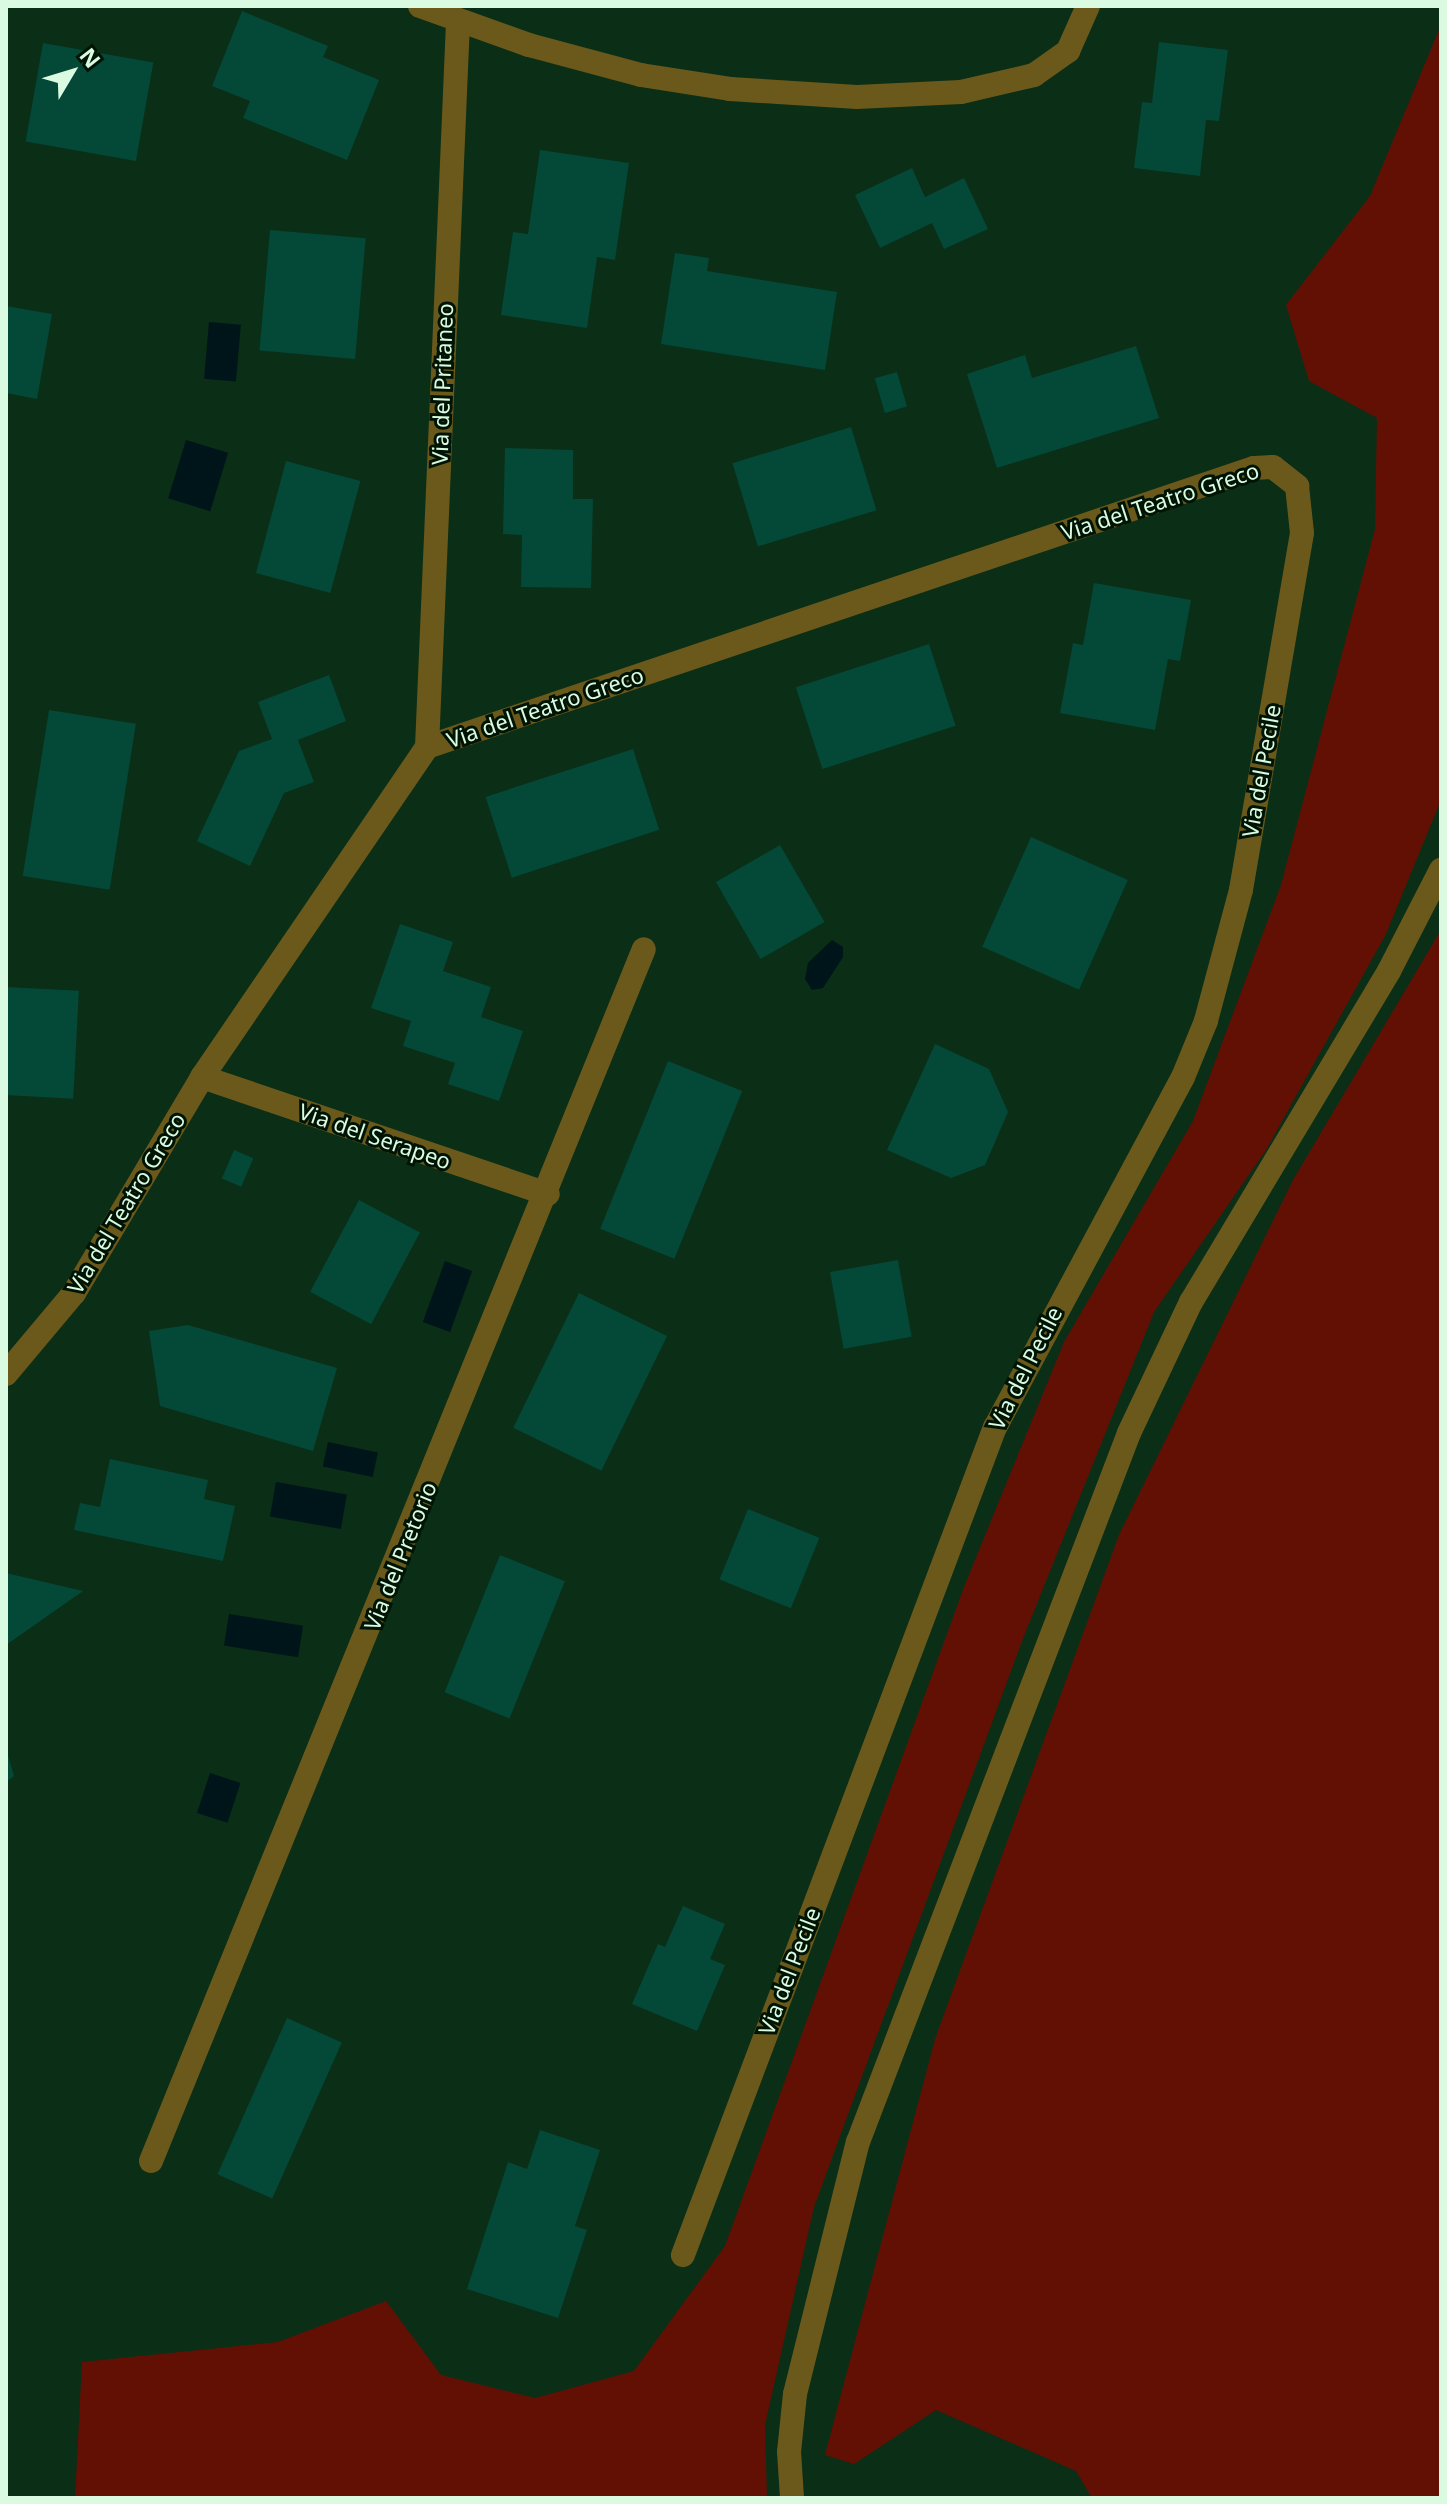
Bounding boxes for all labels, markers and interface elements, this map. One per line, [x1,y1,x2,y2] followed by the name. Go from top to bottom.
[32,32,112,112] north arrow
[74,41,108,74] text: N
[426,303,458,465] street label: Via del Pritaneo
[1058,457,1262,545] street label: Via del Teatro Greco
[443,661,647,753] street label: Via del Teatro Greco
[1236,703,1286,839] street label: Via del Pecile
[296,1098,454,1174] street label: Via del Serapeo
[62,1108,190,1298] street label: Via del Teatro Greco
[983,1302,1067,1434] street label: Via del Pecile
[358,1478,442,1634] street label: Via del Pretorio
[753,1904,825,2038] street label: Via del Pecile

